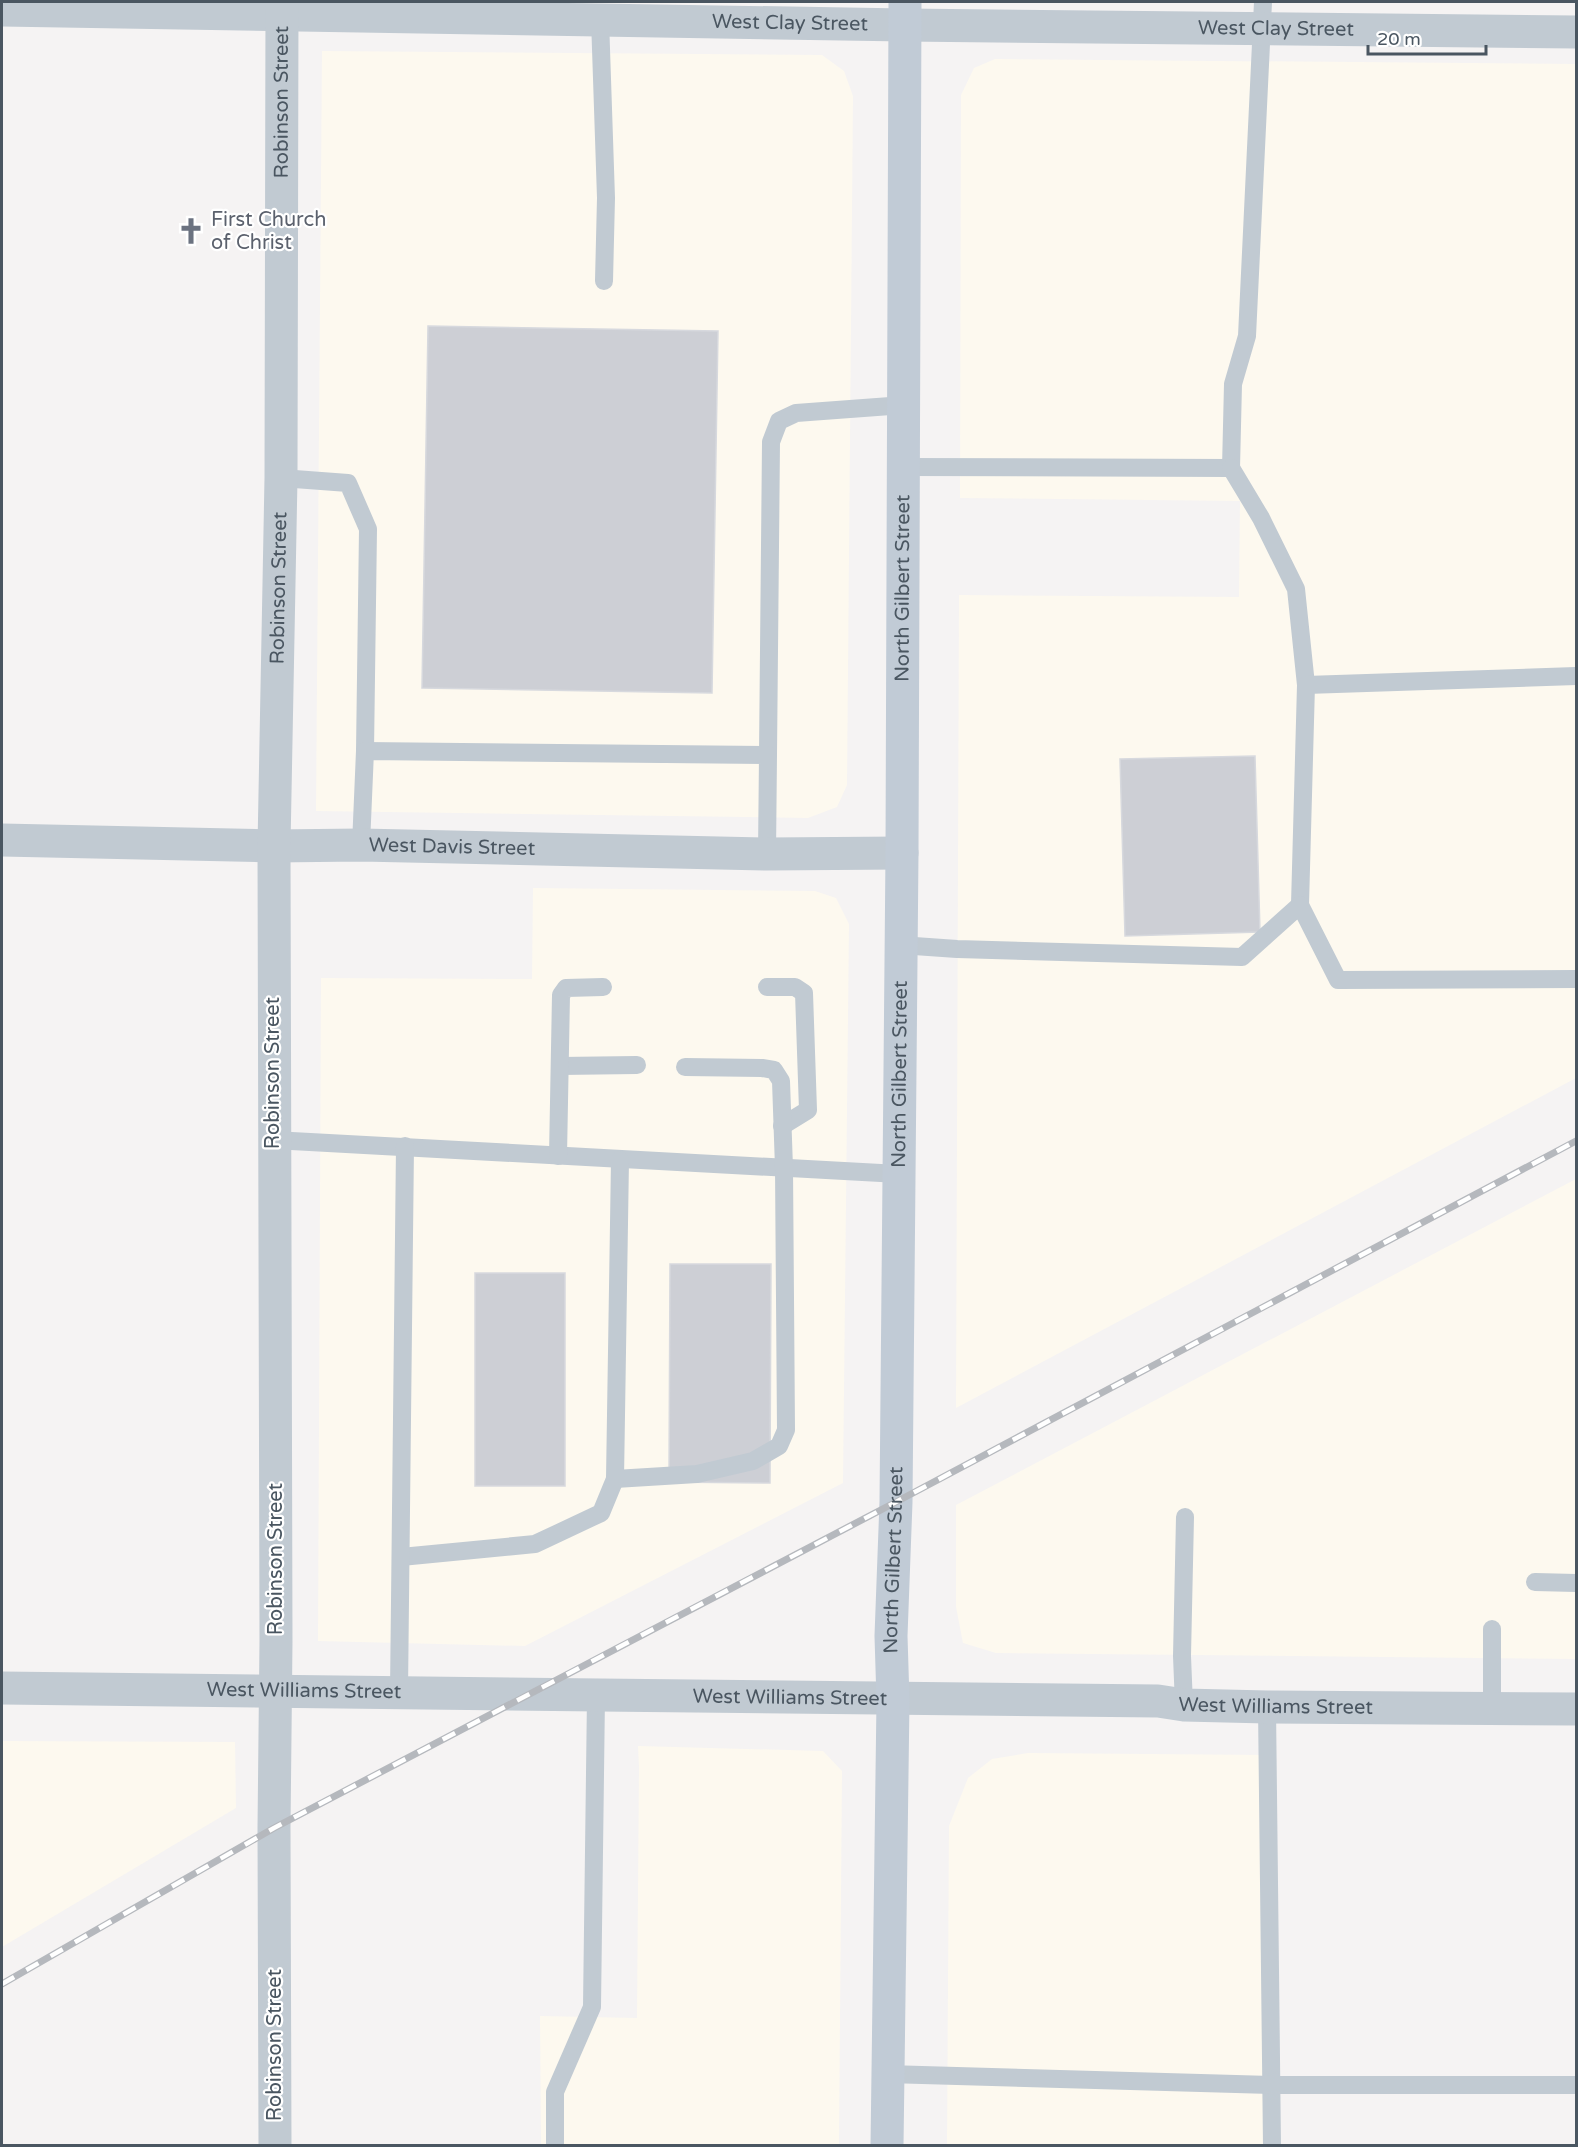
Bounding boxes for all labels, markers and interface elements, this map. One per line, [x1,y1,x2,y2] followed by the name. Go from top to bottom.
[712,10,869,36] street label: West Clay Street
[1198,16,1354,42] street label: West Clay Street
[1368,18,1486,56] scale bar
[270,25,294,178] street label: Robinson Street
[1377,28,1421,50] text: 20 m
[211,208,326,255] place label: First Church of Christ
[176,216,206,246] church icon: First Church of Christ
[891,494,915,682] street label: North Gilbert Street
[265,511,292,665] street label: Robinson Street
[368,833,536,861] street label: West Davis Street
[887,980,913,1168] street label: North Gilbert Street
[261,996,285,1149] street label: Robinson Street
[879,1466,908,1654] street label: North Gilbert Street
[264,1482,288,1635] street label: Robinson Street
[207,1678,402,1704] street label: West Williams Street
[692,1685,888,1711] street label: West Williams Street
[1178,1693,1373,1720] street label: West Williams Street
[263,1968,287,2121] street label: Robinson Street

